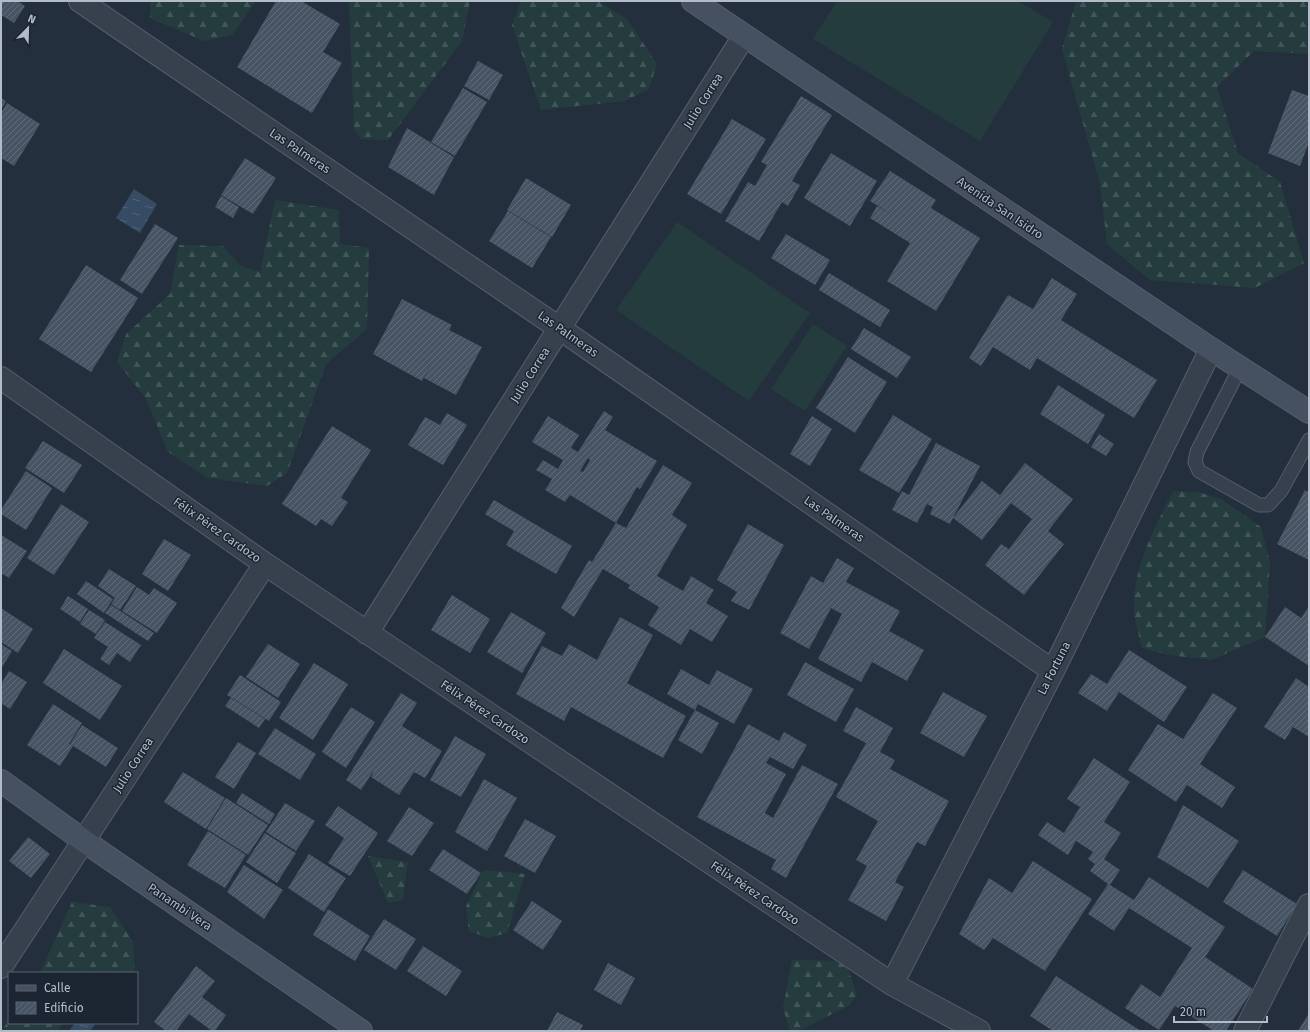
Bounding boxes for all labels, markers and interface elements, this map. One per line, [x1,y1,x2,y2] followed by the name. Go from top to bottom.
[8,8,48,48] north arrow
[26,12,38,27] text: N
[680,71,726,131] street label: Julio Correa
[267,126,333,177] street label: Las Palmeras
[954,174,1046,242] street label: Avenida San Isidro
[535,308,601,360] street label: Las Palmeras
[507,345,553,405] street label: Julio Correa
[801,493,867,545] street label: Las Palmeras
[170,494,264,566] street label: Félix Pérez Cardozo
[1035,639,1073,697] street label: La Fortuna
[438,677,532,747] street label: Félix Pérez Cardozo
[110,735,156,795] street label: Julio Correa
[708,858,802,928] street label: Félix Pérez Cardozo
[145,880,215,934] street label: Panambi Vera
[8,972,138,1024] legend
[44,981,71,995] text: Calle
[1174,998,1267,1024] scale bar
[44,1001,84,1015] text: Edificio
[1180,1005,1206,1019] text: 20 m

